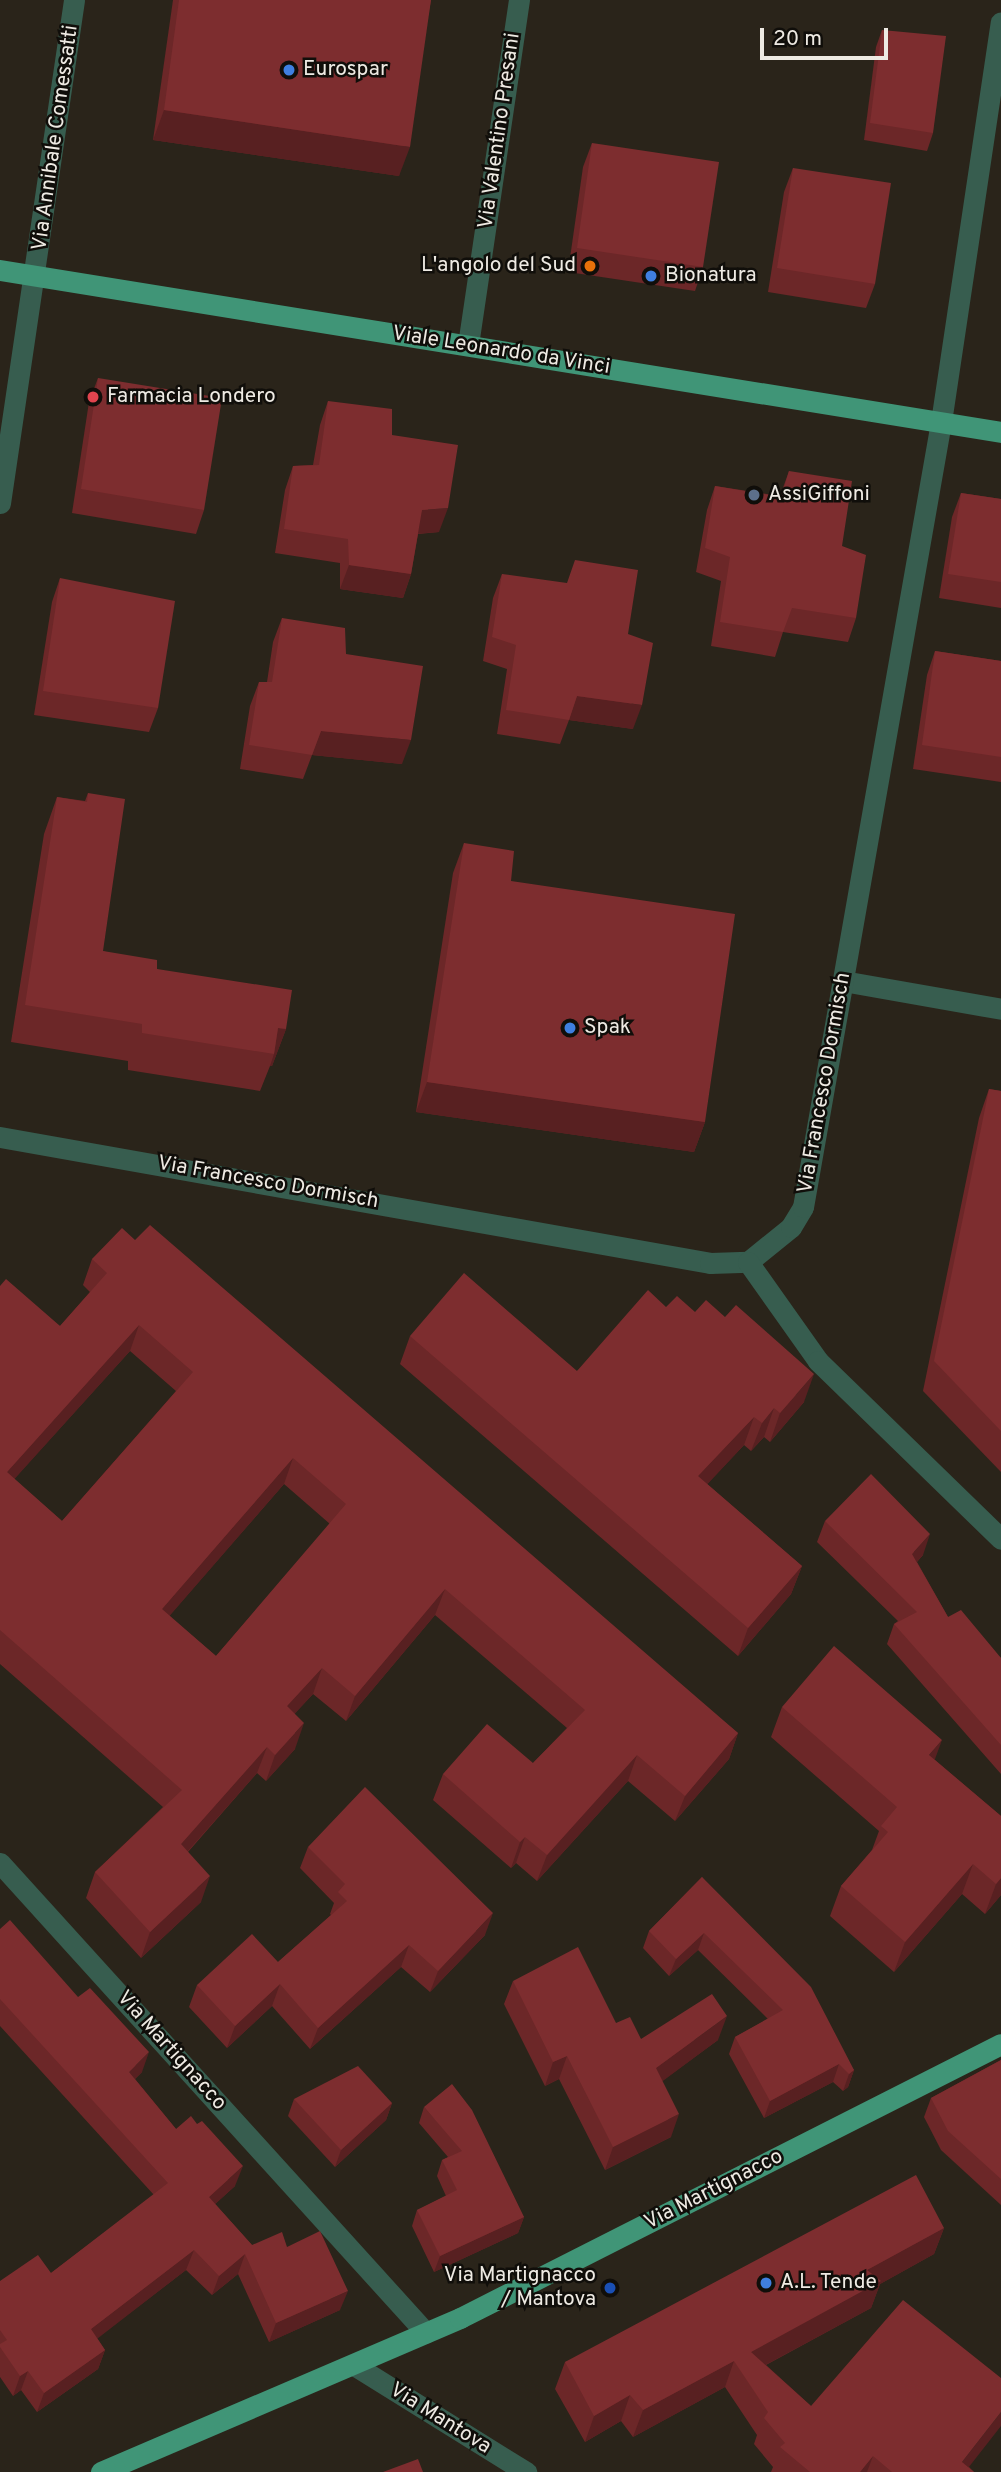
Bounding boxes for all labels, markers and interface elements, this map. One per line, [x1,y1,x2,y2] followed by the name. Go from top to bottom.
[763,14,891,58] scale bar
[28,23,84,253] street label: Via Annibale Comessatti
[773,26,822,53] text: 20 m
[474,31,526,231] street label: Via Valentino Presani
[303,57,388,83] place label: Eurospar
[281,62,297,78] marker: Eurospar
[421,253,576,279] place label: L'angolo del Sud
[582,258,598,274] marker: L'angolo del Sud
[665,263,757,289] place label: Bionatura
[643,268,659,284] marker: Bionatura
[390,321,612,381] street label: Viale Leonardo da Vinci
[107,384,276,410] place label: Farmacia Londero
[85,389,101,405] marker: Farmacia Londero
[768,482,870,508] place label: AssiGiffoni
[746,487,762,503] marker: AssiGiffoni
[793,970,857,1196] street label: Via Francesco Dormisch
[584,1015,631,1041] place label: Spak
[562,1020,578,1036] marker: Spak
[155,1151,381,1215] street label: Via Francesco Dormisch
[111,1986,231,2116] street label: Via Martignacco
[640,2144,788,2236] street label: Via Martignacco
[444,2263,596,2313] place label: Via Martignacco / Mantova
[780,2270,878,2296] place label: A.L. Tende
[758,2275,774,2291] marker: A.L. Tende
[602,2280,618,2296] marker: Via Martignacco / Mantova
[385,2378,495,2460] street label: Via Mantova

